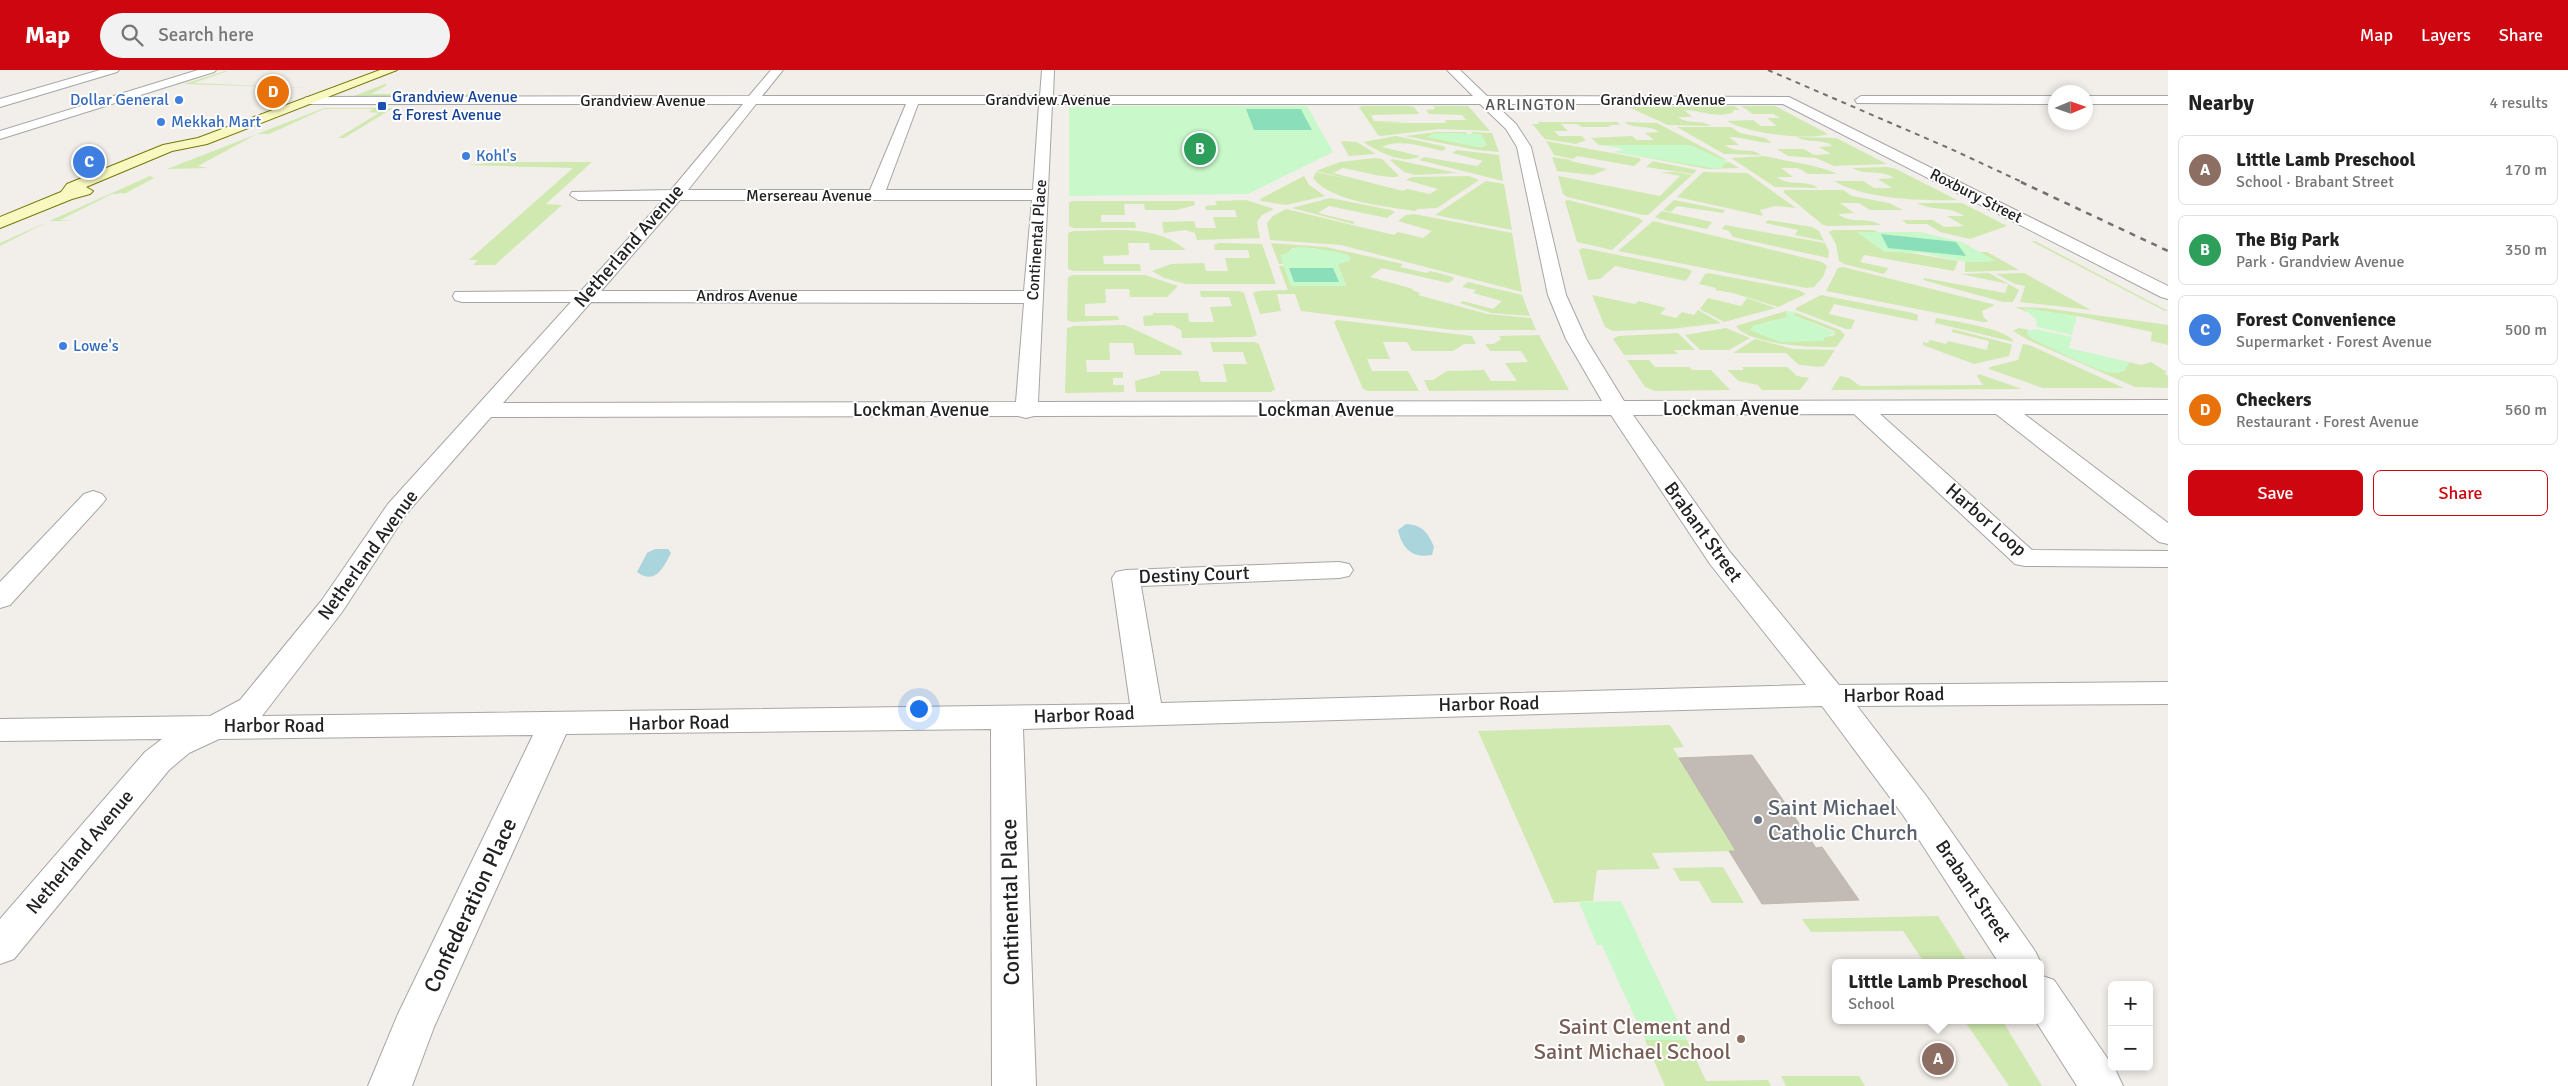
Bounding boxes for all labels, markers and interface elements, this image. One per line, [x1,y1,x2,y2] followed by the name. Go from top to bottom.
[100,13,450,58] search box
[25,20,70,50] text: Map
[118,21,146,49] icon: search
[158,23,254,47] text: Search here
[2360,24,2393,46] text: Map
[2421,24,2471,46] text: Layers
[2499,24,2543,46] text: Share
[257,73,289,111] pin: D
[2048,85,2093,130] north arrow
[392,87,518,125] place label: Grandview Avenue & Forest Avenue
[70,90,169,110] place label: Dollar General
[985,90,1111,110] street label: Grandview Avenue
[1600,90,1726,110] street label: Grandview Avenue
[2188,90,2254,116] text: Nearby
[580,91,706,111] street label: Grandview Avenue
[2489,93,2548,113] text: 4 results
[173,94,185,106] marker: Dollar General
[1485,95,1577,115] district label: ARLINGTON
[376,100,388,112] marker: Grandview Avenue & Forest Avenue
[171,112,262,132] place label: Mekkah Mart
[155,116,167,128] marker: Mekkah Mart
[1184,130,1216,168] pin: B
[73,143,105,181] pin: C
[476,146,517,166] place label: Kohl's
[2236,148,2415,172] text: Little Lamb Preschool
[460,150,472,162] marker: Kohl's
[2200,160,2210,180] text: A
[2505,160,2547,180] text: 170 m
[1926,164,2026,228] street label: Roxbury Street
[2236,172,2394,192] text: School · Brabant Street
[1023,179,1051,301] street label: Continental Place
[569,180,689,312] street label: Netherland Avenue
[746,186,872,206] street label: Mersereau Avenue
[2236,228,2339,252] text: The Big Park
[2200,240,2210,260] text: B
[2505,240,2547,260] text: 350 m
[2236,252,2404,272] text: Park · Grandview Avenue
[696,286,798,306] street label: Andros Avenue
[2236,308,2396,332] text: Forest Convenience
[2200,320,2210,340] text: C
[2505,320,2547,340] text: 500 m
[2236,332,2432,352] text: Supermarket · Forest Avenue
[73,336,119,356] place label: Lowe's
[57,340,69,352] marker: Lowe's
[2236,388,2311,412] text: Checkers
[1663,397,1799,421] street label: Lockman Avenue
[853,398,989,422] street label: Lockman Avenue
[1258,398,1394,422] street label: Lockman Avenue
[2200,400,2210,420] text: D
[2505,400,2547,420] text: 560 m
[2236,412,2419,432] text: Restaurant · Forest Avenue
[2188,470,2363,516] button: Save
[2373,470,2548,516] button: Share
[1659,477,1748,587] street label: Brabant Street
[1940,478,2032,562] street label: Harbor Loop
[313,485,423,625] street label: Netherland Avenue
[1138,561,1250,589] street label: Destiny Court
[1843,682,1945,708] street label: Harbor Road
[1438,691,1540,717] street label: Harbor Road
[906,696,932,722] your location
[1033,701,1135,729] street label: Harbor Road
[628,710,730,736] street label: Harbor Road
[223,714,325,738] street label: Harbor Road
[21,785,139,919] street label: Netherland Avenue
[1768,794,1918,846] place label: Saint Michael Catholic Church
[418,813,522,997] street label: Confederation Place
[1752,814,1764,826] marker: Saint Michael Catholic Church
[995,818,1025,986] street label: Continental Place
[1930,835,2016,947] street label: Brabant Street
[1832,959,2044,1024] popup
[1848,970,2028,994] text: Little Lamb Preschool
[2108,981,2153,1071] map controls
[2108,981,2153,1026] button: +
[1848,994,1895,1014] text: School
[1534,1013,1731,1065] place label: Saint Clement and Saint Michael School
[2108,1026,2153,1071] button: −
[1735,1033,1747,1045] marker: Saint Clement and Saint Michael School
[1922,1040,1954,1078] pin: A

